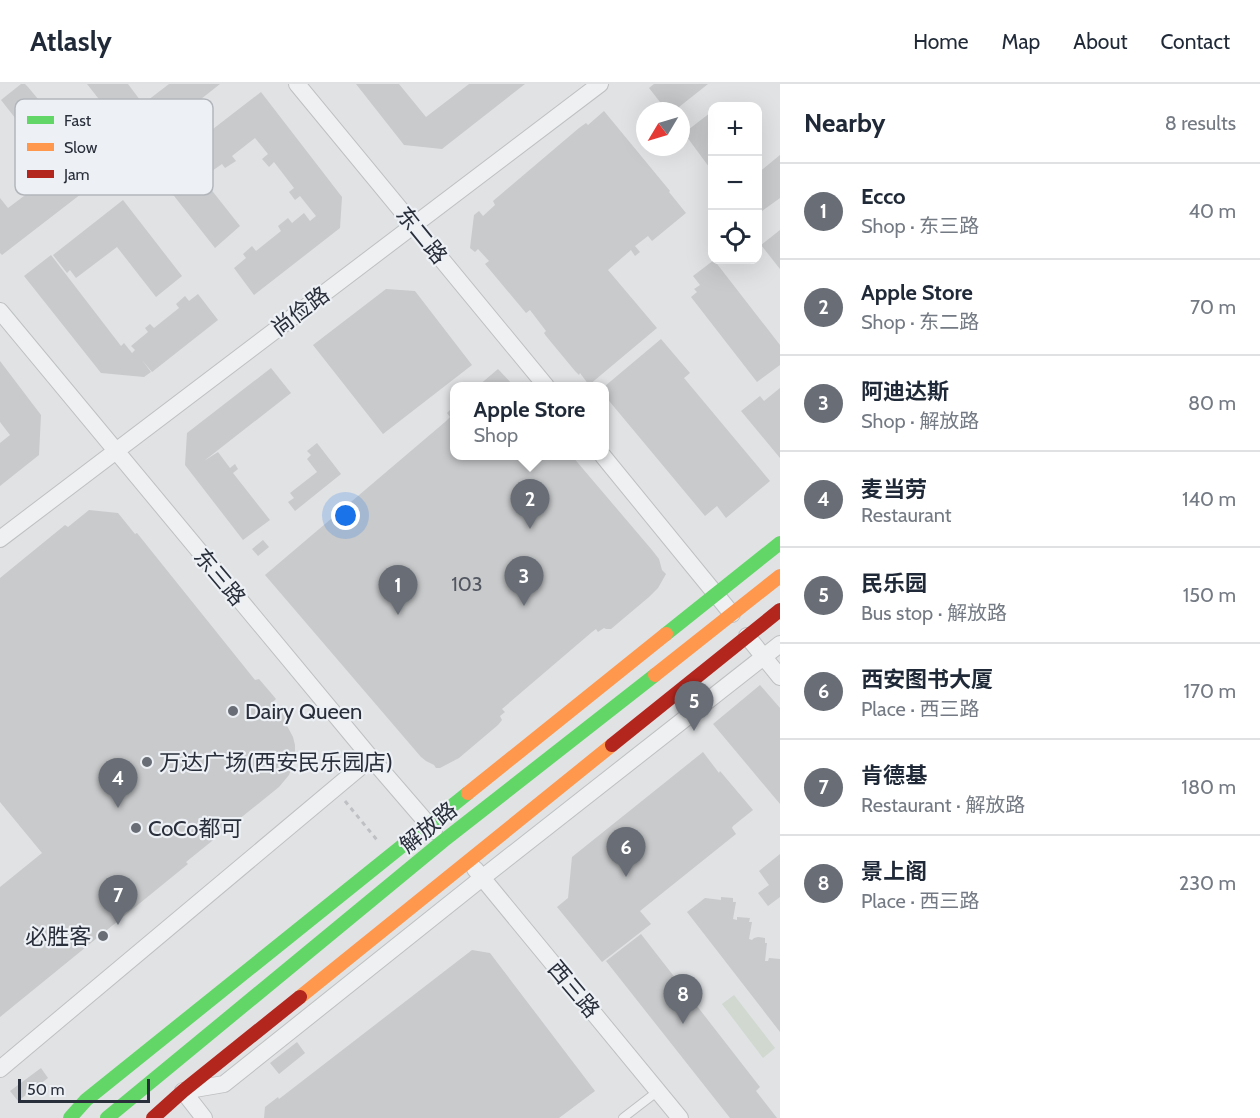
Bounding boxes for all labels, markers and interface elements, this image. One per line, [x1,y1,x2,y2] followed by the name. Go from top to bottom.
[30,24,112,58] text: Atlasly
[913,29,969,54] text: Home
[1002,29,1040,54] text: Map
[1073,29,1127,54] text: About
[1160,29,1230,54] text: Contact
[15,99,213,195] legend
[636,102,690,156] north arrow
[708,102,762,264] map controls
[708,102,762,156] button: +
[804,107,885,139] text: Nearby
[64,111,92,130] text: Fast
[1165,111,1236,135] text: 8 results
[64,138,98,157] text: Slow
[708,156,762,210] button: −
[63,165,90,184] text: Jam
[861,183,906,210] text: Ecco
[820,199,827,223] text: 1
[1188,199,1236,223] text: 40 m
[390,201,453,269] street label: 东二路
[708,210,762,264] button: locate
[861,214,979,238] text: Shop · 东三路
[861,279,973,306] text: Apple Store
[266,281,335,342] street label: 尚俭路
[818,295,829,319] text: 2
[1190,295,1236,319] text: 70 m
[861,310,979,334] text: Shop · 东二路
[861,378,949,405] text: 阿迪达斯
[450,382,609,460] popup
[818,391,829,415] text: 3
[1188,391,1236,415] text: 80 m
[474,396,585,423] text: Apple Store
[861,409,979,433] text: Shop · 解放路
[474,423,518,447] text: Shop
[861,476,927,503] text: 麦当劳
[510,480,550,529] pin: 2
[817,487,830,511] text: 4
[1182,487,1236,511] text: 140 m
[331,501,360,530] your location
[861,503,952,527] text: Restaurant
[188,543,251,611] street label: 东三路
[504,556,544,606] pin: 3
[378,566,418,615] pin: 1
[861,570,927,597] text: 民乐园
[451,572,483,596] house number: 103
[818,583,829,607] text: 5
[1183,583,1236,607] text: 150 m
[861,601,1007,625] text: Bus stop · 解放路
[861,666,993,693] text: 西安图书大厦
[818,679,829,703] text: 6
[1184,679,1236,703] text: 170 m
[674,682,714,731] pin: 5
[861,697,980,721] text: Place · 西三路
[245,698,362,725] place label: Dairy Queen
[226,704,240,718] marker: Dairy Queen
[159,749,393,776] place label: 万达广场(西安民乐园店)
[140,755,154,769] marker: 万达广场(西安民乐园店)
[98,758,138,808] pin: 4
[861,762,927,789] text: 肯德基
[818,775,829,799] text: 7
[1181,775,1236,799] text: 180 m
[861,793,1025,817] text: Restaurant · 解放路
[394,796,462,859] street label: 解放路
[148,815,242,842] place label: CoCo都可
[129,821,143,835] marker: CoCo都可
[606,828,646,877] pin: 6
[861,858,927,885] text: 景上阁
[817,871,830,895] text: 8
[1179,871,1236,895] text: 230 m
[98,876,138,925] pin: 7
[861,889,980,913] text: Place · 西三路
[25,923,91,950] place label: 必胜客
[96,929,110,943] marker: 必胜客
[542,955,605,1023] street label: 西三路
[664,974,702,1024] pin: 8
[18,1076,150,1104] scale bar
[27,1080,64,1099] text: 50 m

